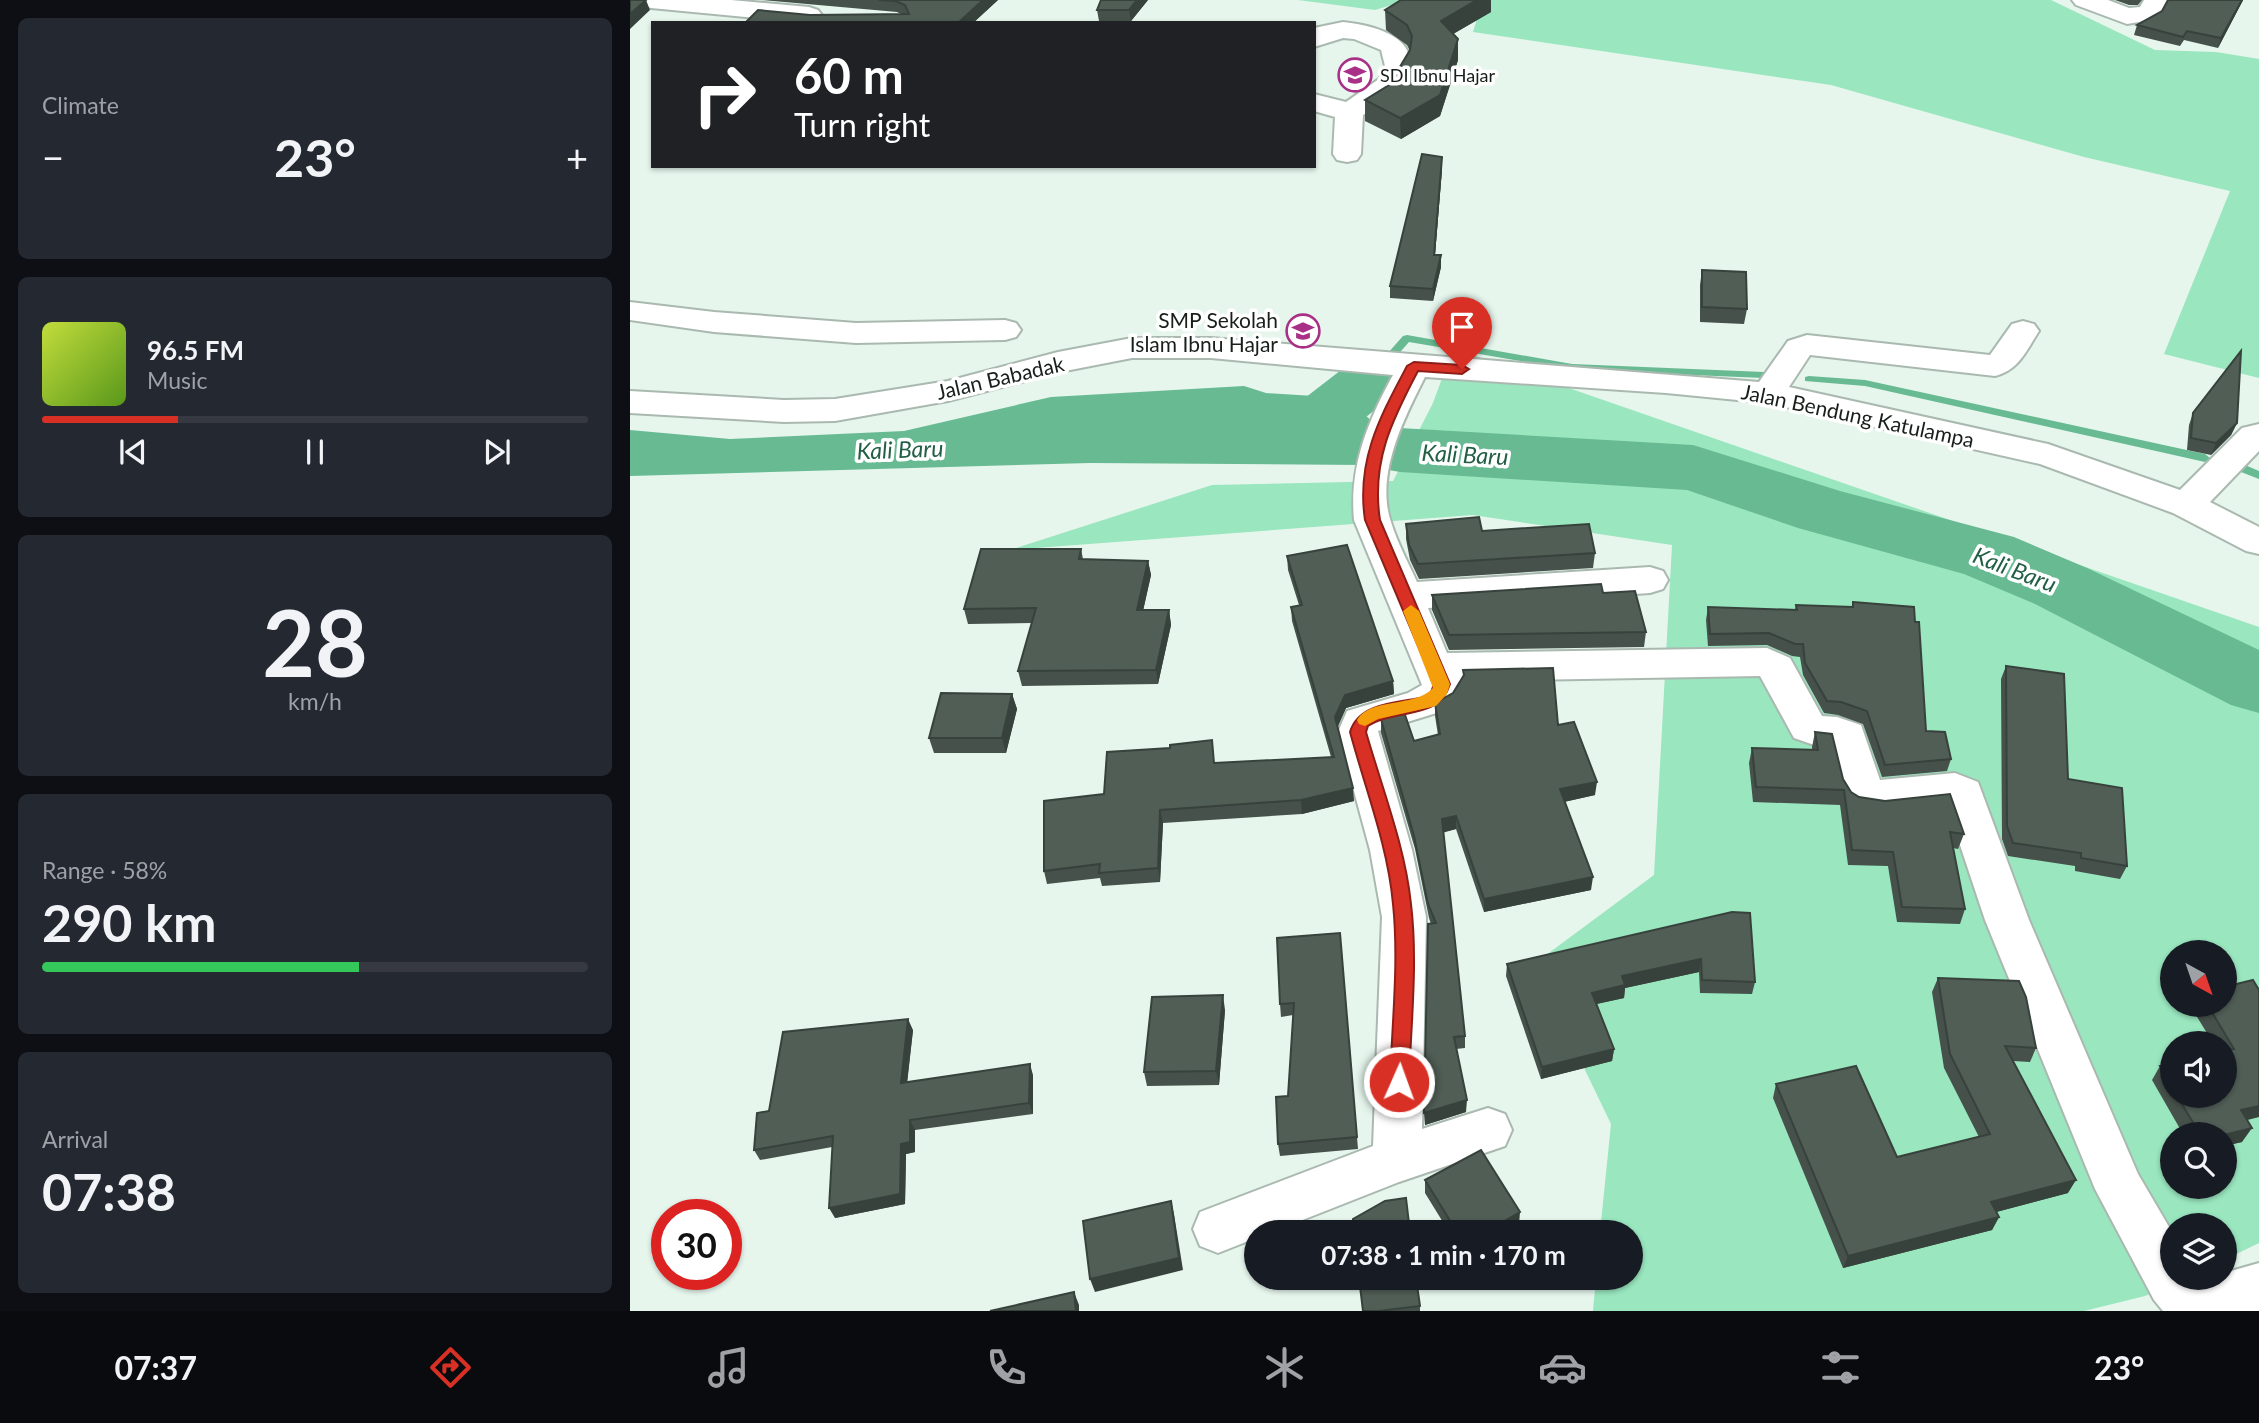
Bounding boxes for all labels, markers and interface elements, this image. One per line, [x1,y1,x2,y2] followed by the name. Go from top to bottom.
[794,46,904,104] text: 60 m
[679,49,770,140] icon: right
[1336,56,1374,94] school or university icon: SDI Ibnu Hajar
[1380,64,1495,86] place label: SDI Ibnu Hajar
[42,91,119,119] text: Climate
[794,105,930,144] text: Turn right
[274,126,356,188] text: 23°
[42,134,64,180] text: −
[566,134,588,180] text: +
[1432,297,1492,369] pin
[1130,307,1278,356] place label: SMP Sekolah Islam Ibnu Hajar
[1443,308,1481,346] icon: arrive
[1284,312,1322,350] school or university icon: SMP Sekolah Islam Ibnu Hajar
[147,334,244,366] text: 96.5 FM
[934,350,1067,404] street label: Jalan Babadak
[147,366,207,394] text: Music
[1739,378,1977,452] street label: Jalan Bendung Katulampa
[114,433,152,471] icon: previous
[296,433,334,471] icon: pause
[478,433,516,471] icon: next
[856,433,944,465] water label: Kali Baru
[1421,438,1509,470] water label: Kali Baru
[1970,540,2060,598] water label: Kali Baru
[262,587,368,696] text: 28
[288,687,342,715] text: km/h
[42,856,167,884] text: Range · 58%
[42,891,216,953] text: 290 km
[2160,940,2236,1017] north arrow
[2160,940,2237,1290] map controls
[2160,1031,2237,1108] button: sound
[1362,1045,1436,1119] position arrow
[2160,1122,2237,1199] button: search
[42,1125,108,1153] text: Arrival
[42,1160,176,1222] text: 07:38
[651,1199,742,1290] speed limit sign: 30
[2160,1213,2237,1290] button: layers
[1321,1239,1566,1271] text: 07:38 · 1 min · 170 m
[426,1343,475,1392] icon: directions
[704,1343,753,1392] icon: music
[982,1343,1031,1392] icon: phone
[1260,1343,1309,1392] icon: climate
[1538,1343,1587,1392] icon: car
[1816,1343,1865,1392] icon: filters
[115,1348,197,1387] text: 07:37
[2094,1348,2144,1387] text: 23°

